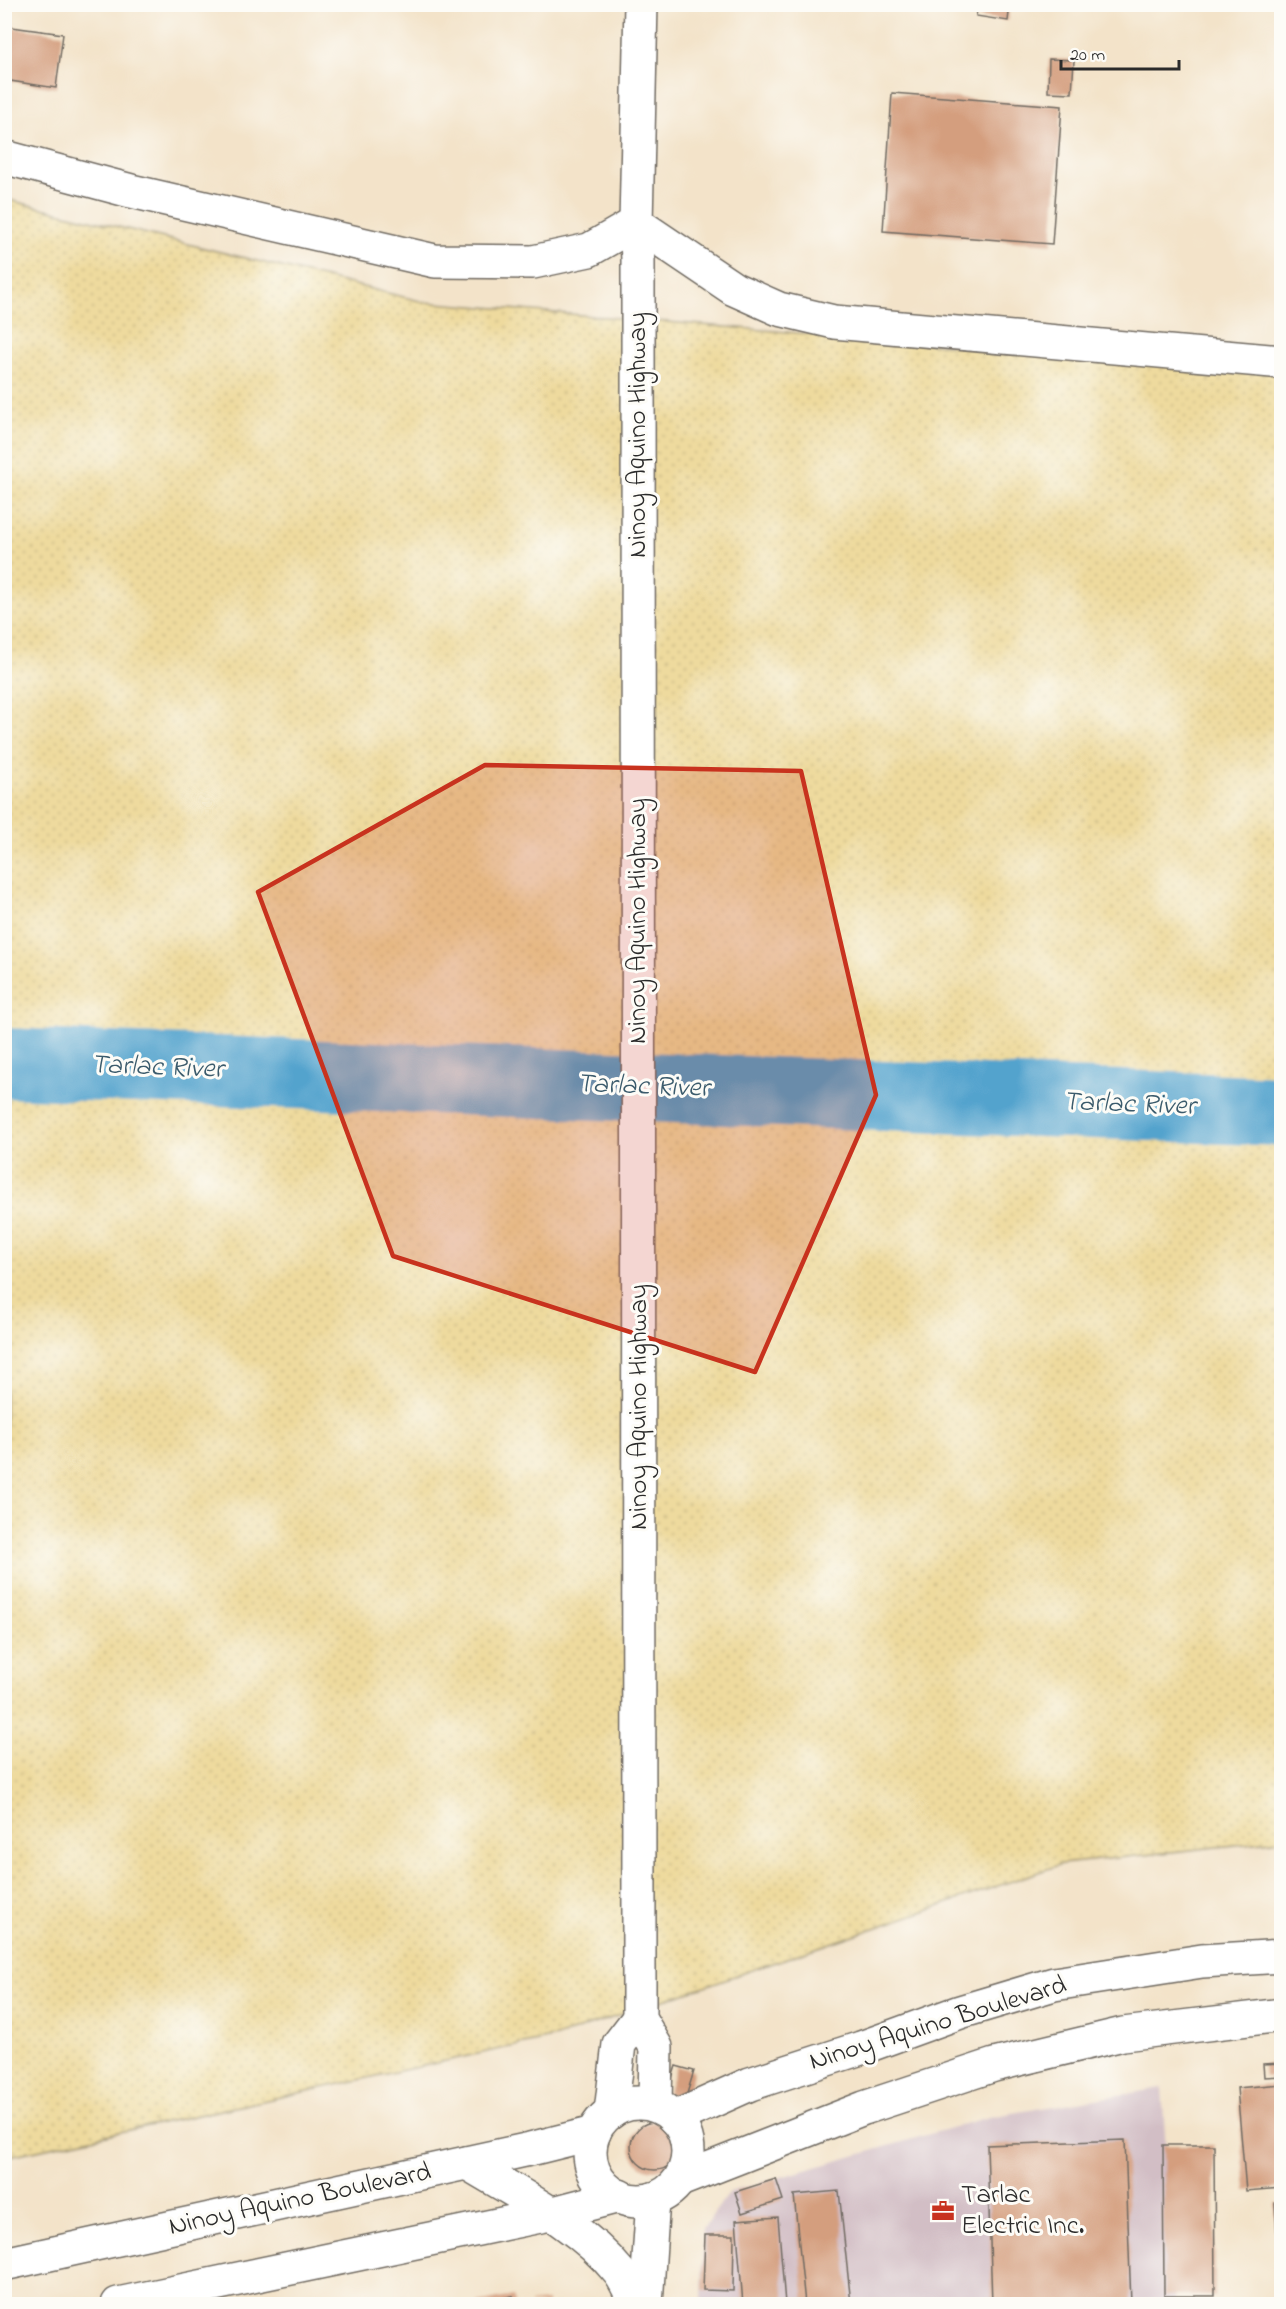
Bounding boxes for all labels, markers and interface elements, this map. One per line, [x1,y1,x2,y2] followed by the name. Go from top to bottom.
[1061,33,1180,71] scale bar
[1070,43,1105,69] text: 20 m
[619,312,658,558] street label: Ninoy Aquino Highway
[619,798,658,1044] street label: Ninoy Aquino Highway
[90,1045,227,1091] water label: Tarlac River
[576,1064,713,1110] water label: Tarlac River
[1062,1082,1199,1128] water label: Tarlac River
[620,1284,659,1530] street label: Ninoy Aquino Highway
[805,1966,1071,2082] street label: Ninoy Aquino Boulevard
[165,2153,435,2247] street label: Ninoy Aquino Boulevard
[961,2176,1084,2246] place label: Tarlac Electric Inc.
[930,2198,956,2224] office icon: Tarlac Electric Inc.

